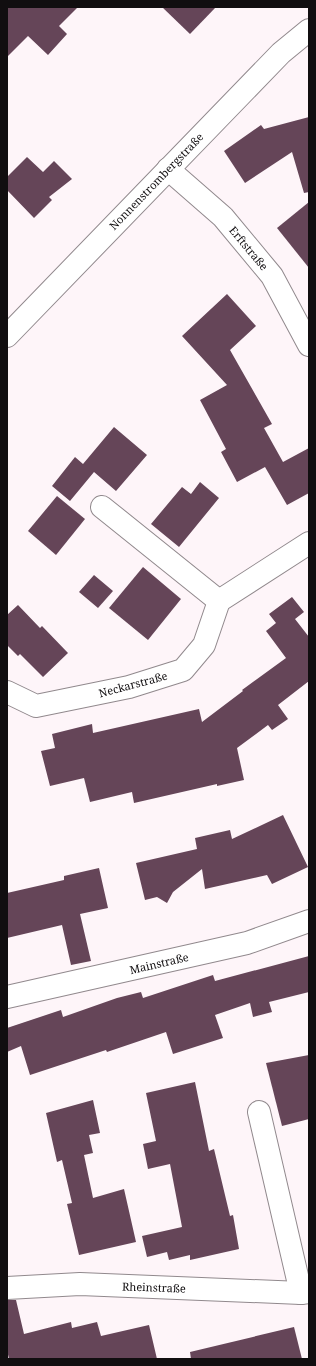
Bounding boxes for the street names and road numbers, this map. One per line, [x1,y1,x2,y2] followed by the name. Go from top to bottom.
[106,129,206,233] street label: Nonnenstrombergstraße
[226,223,272,273] street label: Erftstraße
[97,668,169,700] street label: Neckarstraße
[128,949,190,977] street label: Mainstraße
[122,1278,186,1296] street label: Rheinstraße

